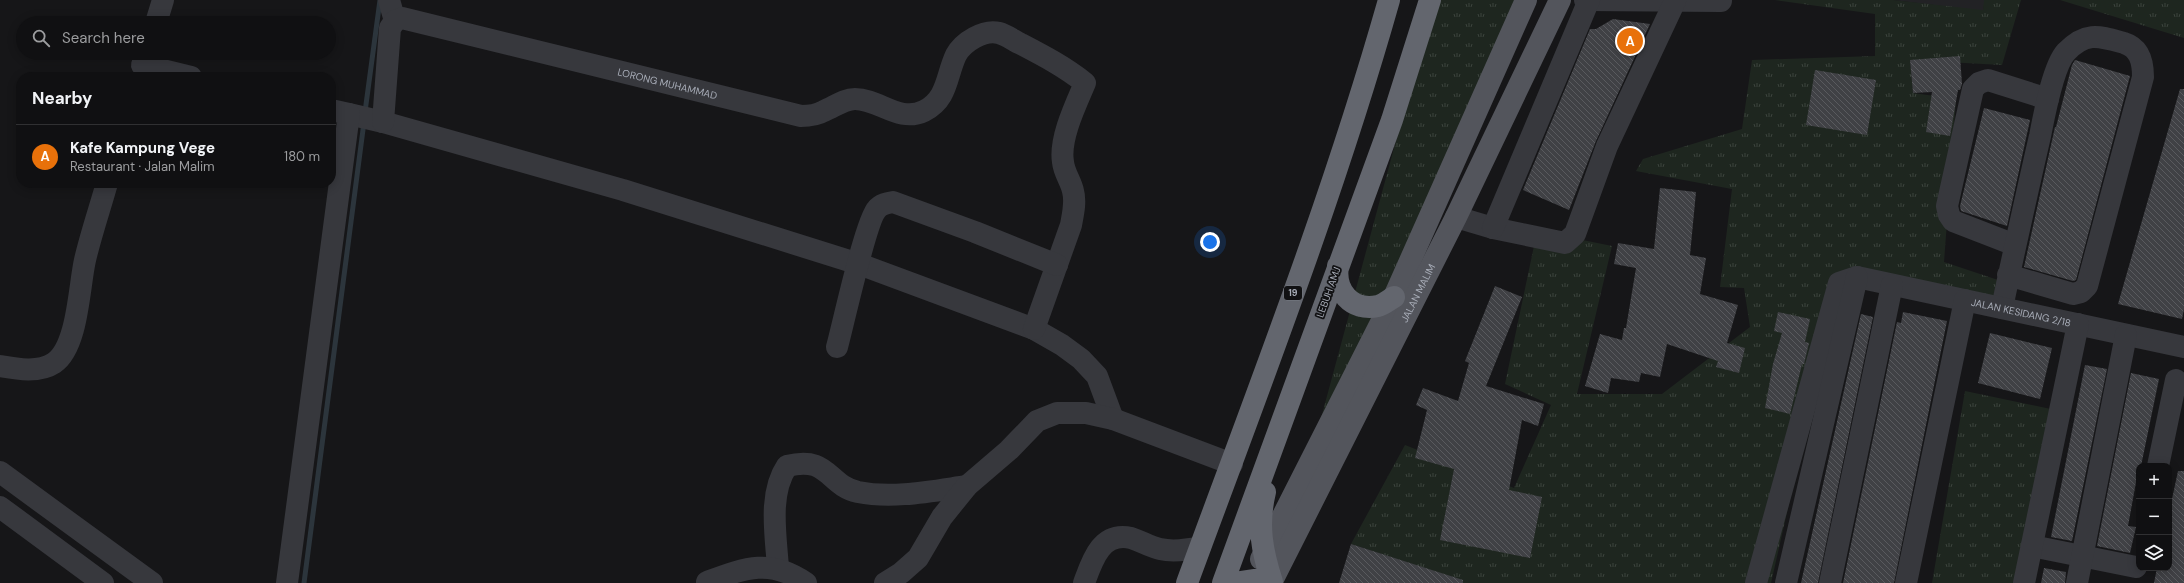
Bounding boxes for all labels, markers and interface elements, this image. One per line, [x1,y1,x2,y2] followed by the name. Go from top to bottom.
[16,16,336,60] search box
[1617,26,1643,56] pin: A
[30,27,52,49] icon: search
[62,28,145,48] text: Search here
[616,65,719,102] street label: LORONG MUHAMMAD
[32,87,92,109] text: Nearby
[70,138,215,158] text: Kafe Kampung Vege
[40,148,50,165] text: A
[284,148,320,165] text: 180 m
[70,158,215,175] text: Restaurant · Jalan Malim
[1200,232,1220,252] your location
[1398,262,1438,325] street label: JALAN MALIM
[1313,265,1344,319] street label: LEBUH AMJ
[1284,286,1302,300] road number: 19
[1970,296,2072,330] street label: JALAN KESIDANG 2/18
[2136,463,2172,571] map controls
[2136,463,2172,499] button: +
[2136,499,2172,535] button: −
[2136,535,2172,571] button: layers

